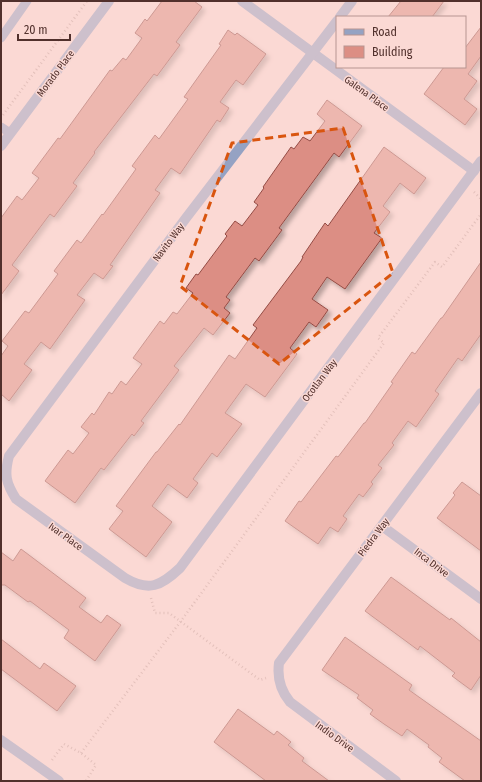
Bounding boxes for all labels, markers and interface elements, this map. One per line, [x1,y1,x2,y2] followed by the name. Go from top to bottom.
[18,16,70,42] scale bar
[336,16,466,68] legend
[24,23,48,37] text: 20 m
[372,25,397,39] text: Road
[372,45,413,59] text: Building
[34,48,77,99] street label: Morado Place
[342,74,391,114] street label: Galena Place
[150,221,187,264] street label: Navito Way
[300,356,340,404] street label: Ocotlan Way
[355,516,392,559] street label: Piedra Way
[46,520,85,553] street label: Ivar Place
[412,546,451,580] street label: Inca Drive
[313,719,356,755] street label: Indio Drive

